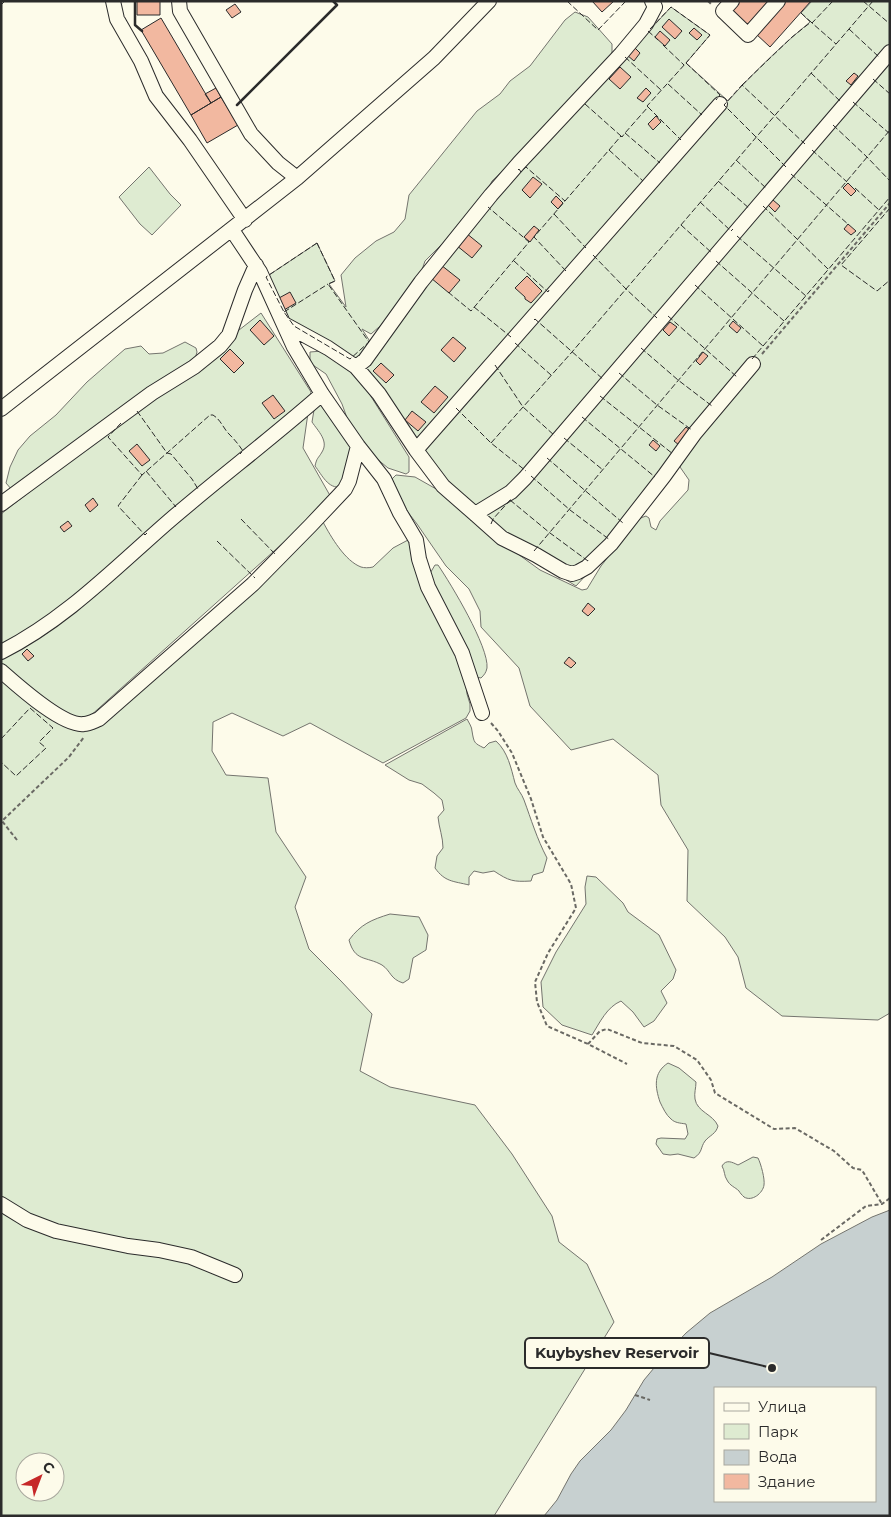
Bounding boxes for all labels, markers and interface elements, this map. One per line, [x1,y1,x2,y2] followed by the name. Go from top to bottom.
[525,1338,709,1368] callout: Kuybyshev Reservoir
[535,1343,700,1362] text: Kuybyshev Reservoir
[714,1387,876,1502] legend
[758,1397,806,1416] text: Улица
[758,1422,798,1441] text: Парк
[758,1447,797,1466] text: Вода
[15,1452,65,1502] north arrow
[39,1457,59,1477] text: С
[758,1472,816,1491] text: Здание

